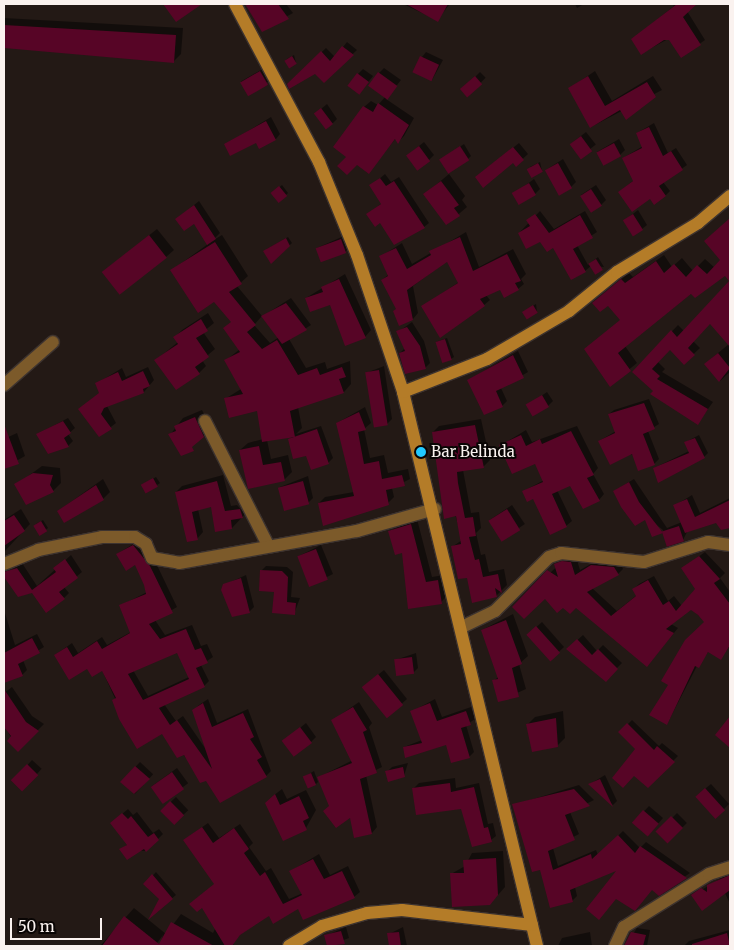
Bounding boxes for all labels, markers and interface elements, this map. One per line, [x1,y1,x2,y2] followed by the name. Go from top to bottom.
[431,443,515,461] place label: Bar Belinda
[415,446,427,458] marker: Bar Belinda
[12,908,105,940] scale bar
[18,917,55,936] text: 50 m

